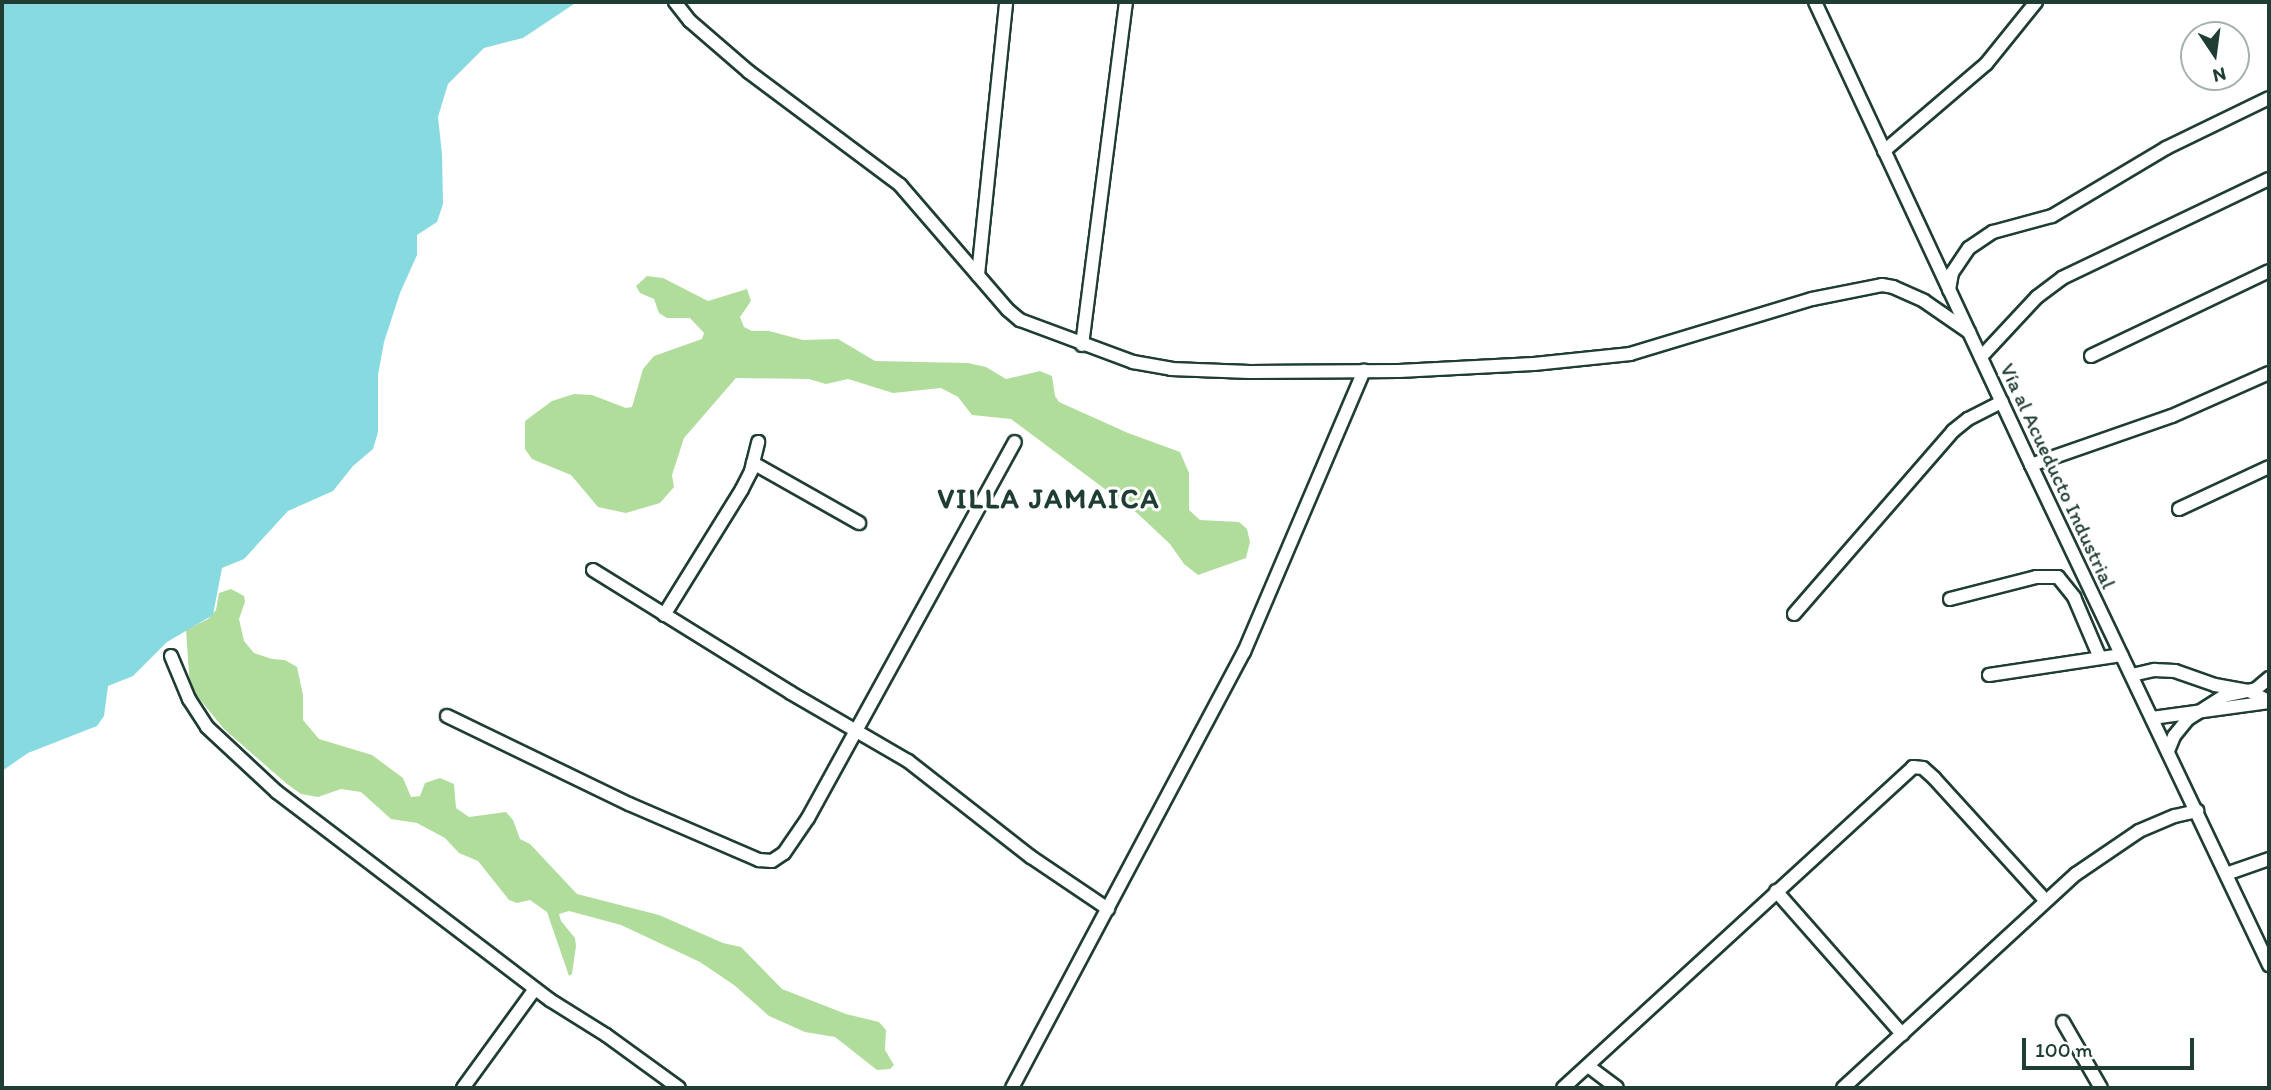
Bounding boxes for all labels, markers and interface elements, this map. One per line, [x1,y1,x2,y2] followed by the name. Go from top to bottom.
[2180,21,2250,91] north arrow
[2211,62,2228,88] text: N
[1995,359,2121,593] street label: Vía al Acueducto Industrial
[939,481,1159,515] district label: VILLA JAMAICA
[2026,1024,2198,1068] scale bar
[2035,1037,2093,1062] text: 100 m

